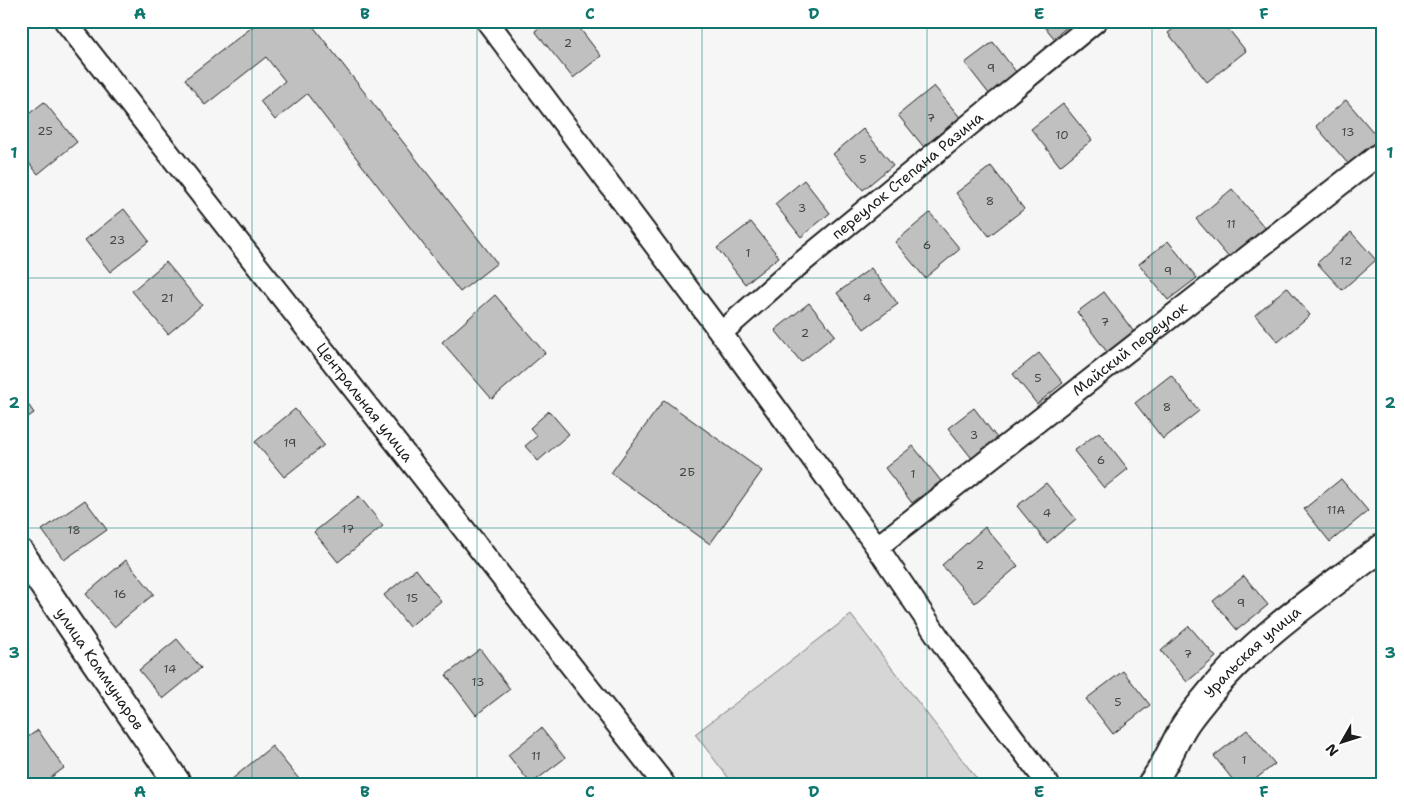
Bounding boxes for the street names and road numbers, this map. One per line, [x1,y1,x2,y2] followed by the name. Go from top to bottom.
[827,107,988,244] street label: переулок Степана Разина
[1068,298,1191,400] street label: Майский переулок
[312,339,418,467] street label: Центральная улица
[1200,601,1306,702] street label: Уральская улица
[51,604,148,734] street label: улица Коммунаров

